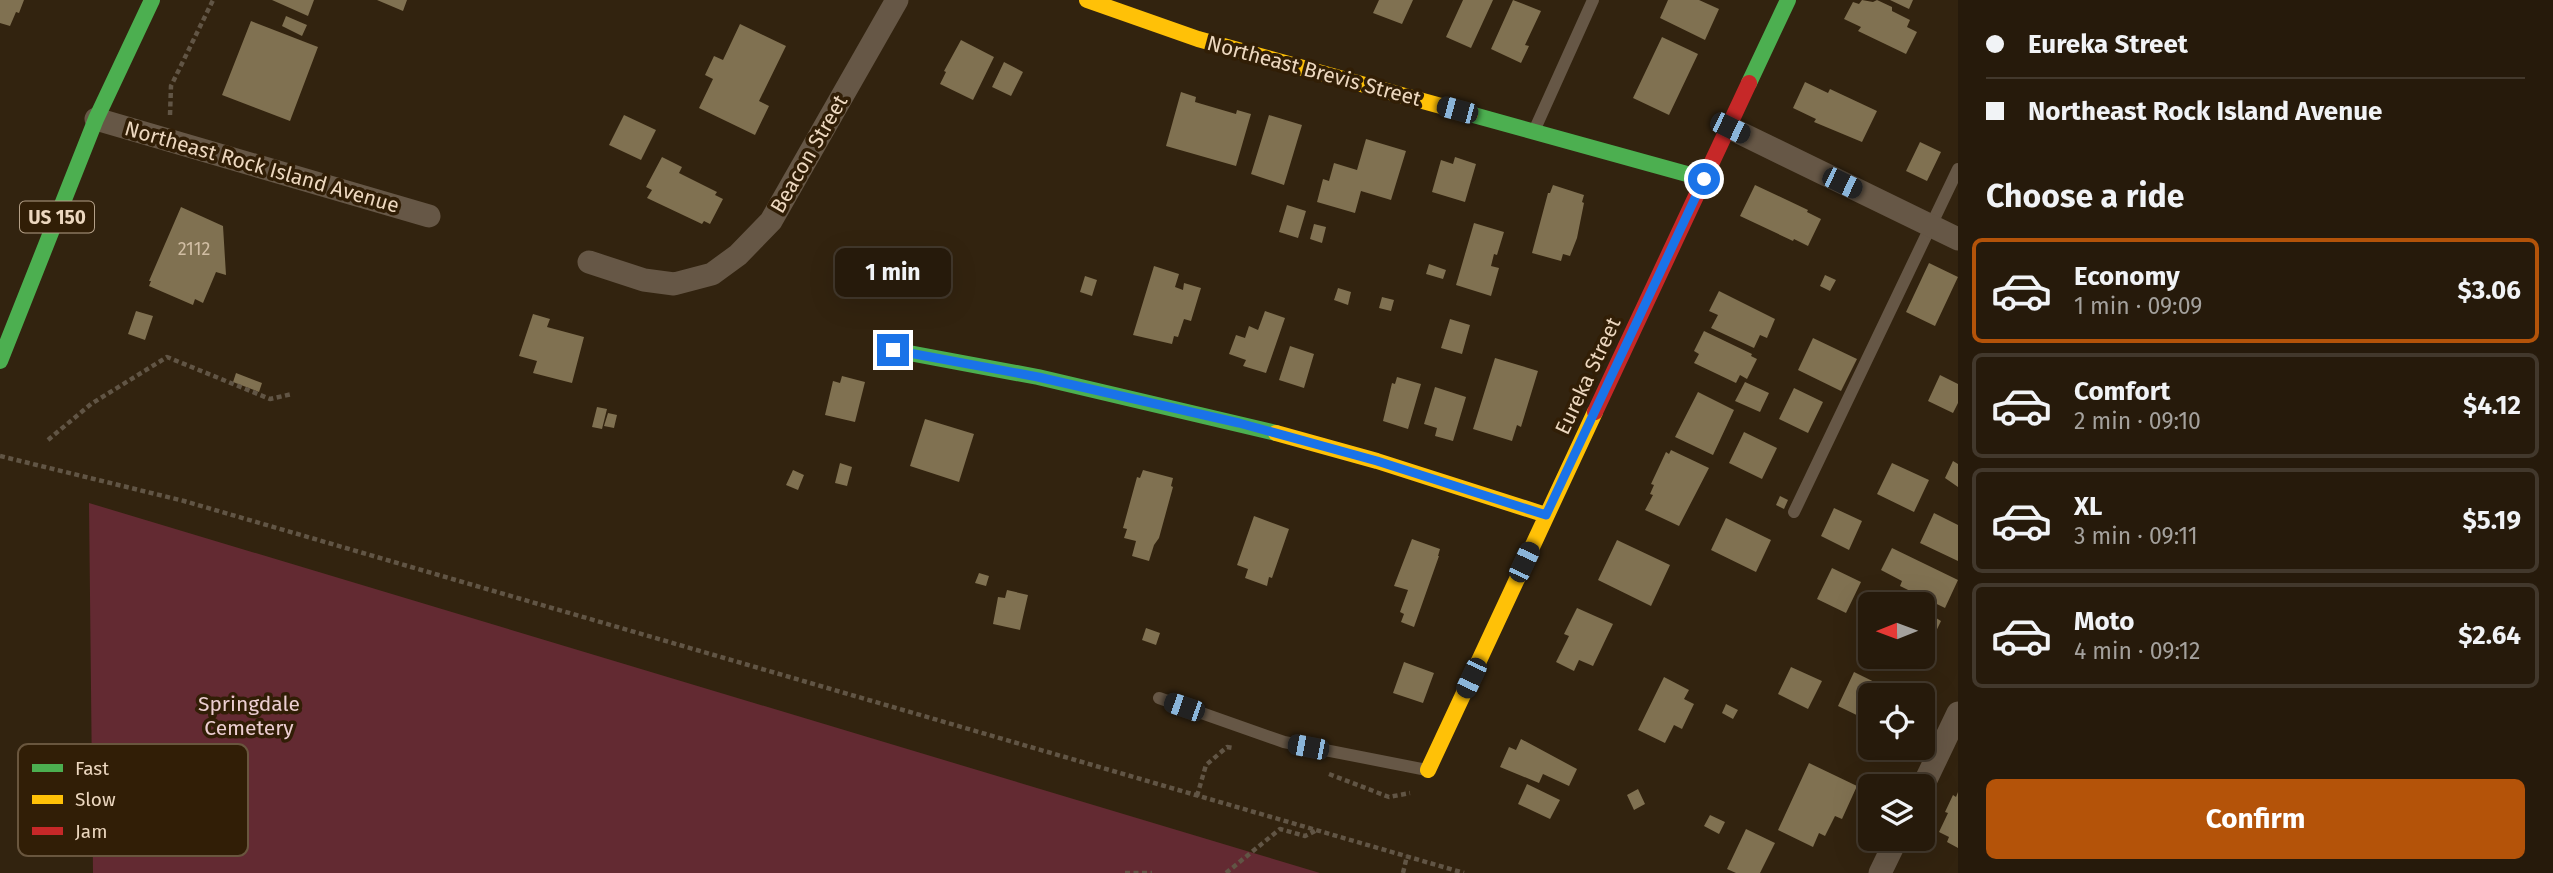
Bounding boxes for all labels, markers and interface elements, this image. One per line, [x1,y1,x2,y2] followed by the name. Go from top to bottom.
[2028,29,2188,60] text: Eureka Street
[1204,30,1424,112] street label: Northeast Brevis Street
[765,90,854,218] street label: Beacon Street
[1434,94,1481,126] car
[2028,96,2382,127] text: Northeast Rock Island Avenue
[1707,109,1754,147] car
[122,115,402,219] street label: Northeast Rock Island Avenue
[1688,163,1720,195] route start
[1819,164,1866,202] car
[1986,177,2184,215] text: Choose a ride
[20,202,94,232] road number: US 150
[178,238,210,260] house number: 2112
[835,248,951,298] callout: 1 min
[865,258,921,286] text: 1 min
[1990,259,2053,322] icon: car
[2074,261,2180,292] text: Economy
[2457,275,2521,306] text: $3.06
[2074,292,2202,320] text: 1 min · 09:09
[1549,313,1627,439] street label: Eureka Street
[877,334,909,366] route end
[1990,374,2053,437] icon: car
[2074,376,2170,407] text: Comfort
[2463,390,2521,421] text: $4.12
[2074,407,2201,435] text: 2 min · 09:10
[1990,489,2053,552] icon: car
[2074,491,2102,522] text: XL
[2463,505,2521,536] text: $5.19
[2074,522,2198,550] text: 3 min · 09:11
[1506,539,1543,585] car
[1858,592,1936,668] north arrow
[1858,592,1935,851] map controls
[1990,604,2053,667] icon: car
[2074,606,2134,637] text: Moto
[2458,620,2521,651] text: $2.64
[2074,637,2200,665] text: 4 min · 09:12
[1453,655,1490,701] car
[1858,683,1935,760] button: locate
[1161,690,1208,724] car
[198,691,300,741] park label: Springdale Cemetery
[1286,733,1331,761] car
[18,744,248,856] legend
[75,757,109,780] text: Fast
[1858,774,1935,851] button: layers
[1986,779,2525,859] button: Confirm
[75,788,116,811] text: Slow
[75,820,107,843] text: Jam

